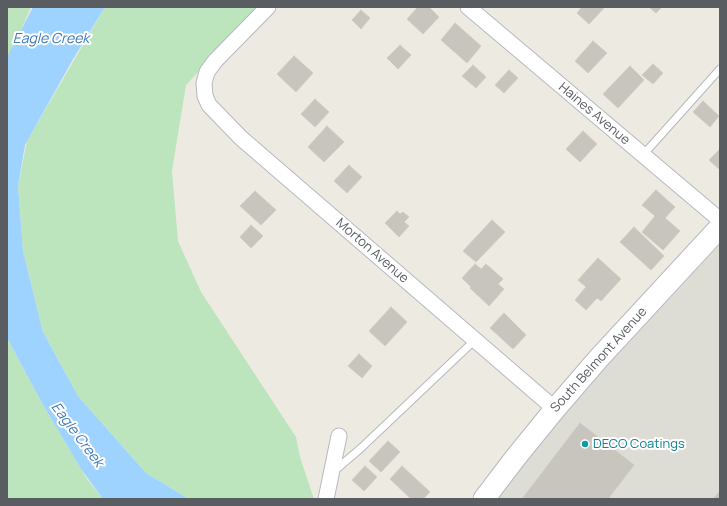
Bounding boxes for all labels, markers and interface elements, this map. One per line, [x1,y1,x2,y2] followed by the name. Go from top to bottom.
[13,31,89,47] water label: Eagle Creek
[555,80,633,148] street label: Haines Avenue
[333,215,411,287] street label: Morton Avenue
[548,304,650,416] street label: South Belmont Avenue
[47,399,107,471] water label: Eagle Creek
[593,436,685,452] place label: DECO Coatings
[580,439,590,449] marker: DECO Coatings

